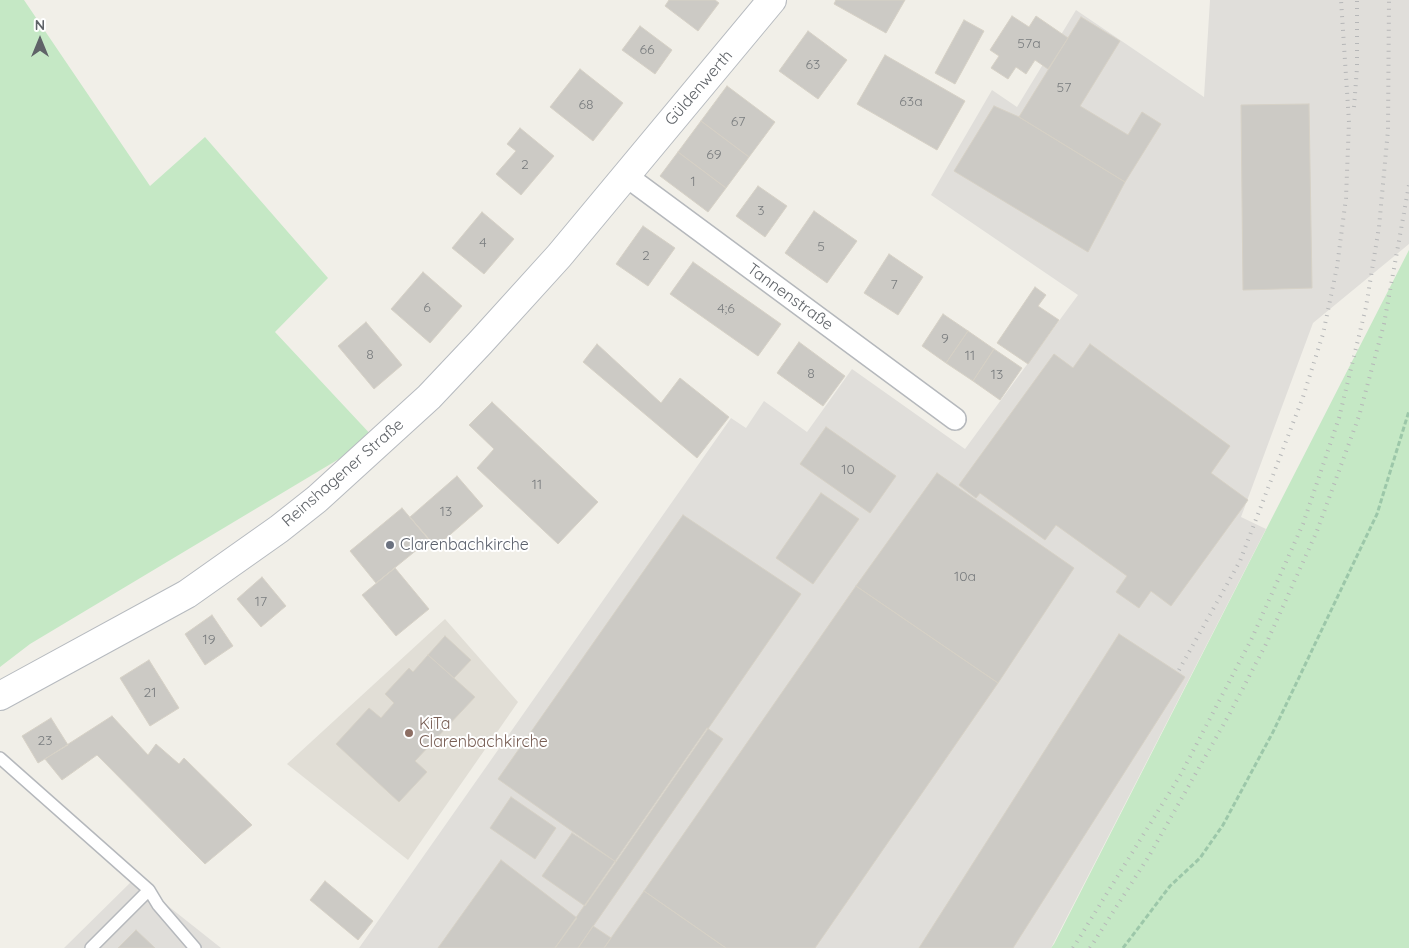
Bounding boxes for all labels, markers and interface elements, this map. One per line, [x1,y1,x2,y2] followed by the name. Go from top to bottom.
[15,15,65,65] north arrow
[35,16,45,34] text: N
[1017,36,1041,52] house number: 57a
[639,42,655,58] house number: 66
[661,46,737,130] street label: Güldenwerth
[806,57,820,73] house number: 63
[1057,80,1071,96] house number: 57
[899,94,923,110] house number: 63a
[578,97,594,113] house number: 68
[731,114,745,130] house number: 67
[706,147,722,163] house number: 69
[521,157,529,173] house number: 2
[690,174,696,190] house number: 1
[757,203,765,219] house number: 3
[479,235,487,251] house number: 4
[817,239,825,255] house number: 5
[642,248,650,264] house number: 2
[743,259,837,335] street label: Tannenstraße
[890,277,898,293] house number: 7
[423,300,431,316] house number: 6
[717,301,735,317] house number: 4;6
[941,331,949,347] house number: 9
[366,347,374,363] house number: 8
[965,348,975,364] house number: 11
[807,366,815,382] house number: 8
[991,367,1003,383] house number: 13
[278,415,408,531] street label: Reinshagener Straße
[841,462,855,478] house number: 10
[532,477,542,493] house number: 11
[440,504,452,520] house number: 13
[400,535,529,555] place label: Clarenbachkirche
[384,539,396,551] marker: Clarenbachkirche
[954,569,976,585] house number: 10a
[255,594,267,610] house number: 17
[203,632,215,648] house number: 19
[144,685,156,701] house number: 21
[419,714,548,752] place label: KiTa Clarenbachkirche
[403,727,415,739] marker: KiTa Clarenbachkirche
[37,733,53,749] house number: 23

